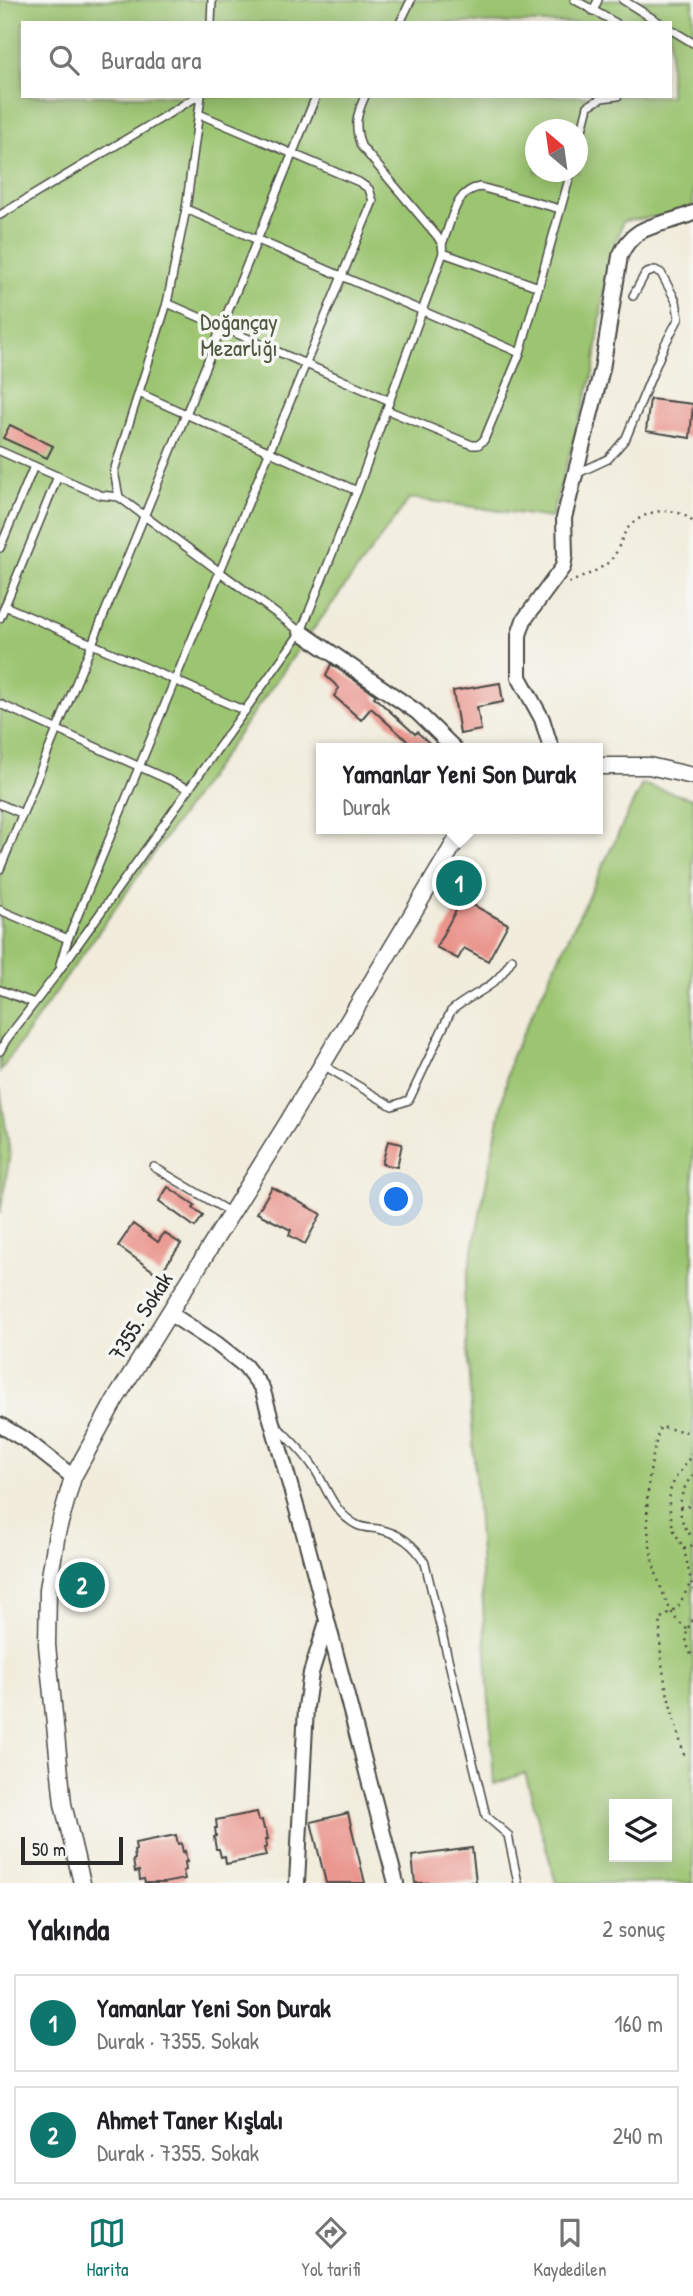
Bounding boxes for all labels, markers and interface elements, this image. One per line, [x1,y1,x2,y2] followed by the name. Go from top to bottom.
[21,21,672,98] search box
[45,41,83,79] icon: search
[101,42,202,77] text: Burada ara
[525,119,588,182] north arrow
[200,306,278,363] park label: Doğançay Mezarlığı
[316,743,603,834] popup
[343,756,576,791] text: Yamanlar Yeni Son Durak
[343,791,390,822] text: Durak
[436,857,482,909] pin: 1
[379,1182,413,1216] your location
[101,1265,180,1366] street label: 7355. Sokak
[59,1559,105,1611] pin: 2
[609,1799,672,1862] map controls
[609,1799,672,1862] button: layers
[21,1834,122,1866] scale bar
[32,1836,66,1862] text: 50 m
[28,1909,109,1949] text: Yakında
[602,1913,665,1944] text: 2 sonuç
[97,1990,331,2025] text: Yamanlar Yeni Son Durak
[49,2008,57,2039] text: 1
[614,2008,663,2039] text: 160 m
[97,2025,259,2056] text: Durak · 7355. Sokak
[97,2102,283,2137] text: Ahmet Taner Kışlalı
[48,2120,58,2151] text: 2
[612,2120,663,2151] text: 240 m
[97,2137,259,2168] text: Durak · 7355. Sokak
[87,2214,128,2282] tab: Harita
[302,2214,360,2282] tab: Yol tarifi
[533,2214,606,2282] tab: Kaydedilen

